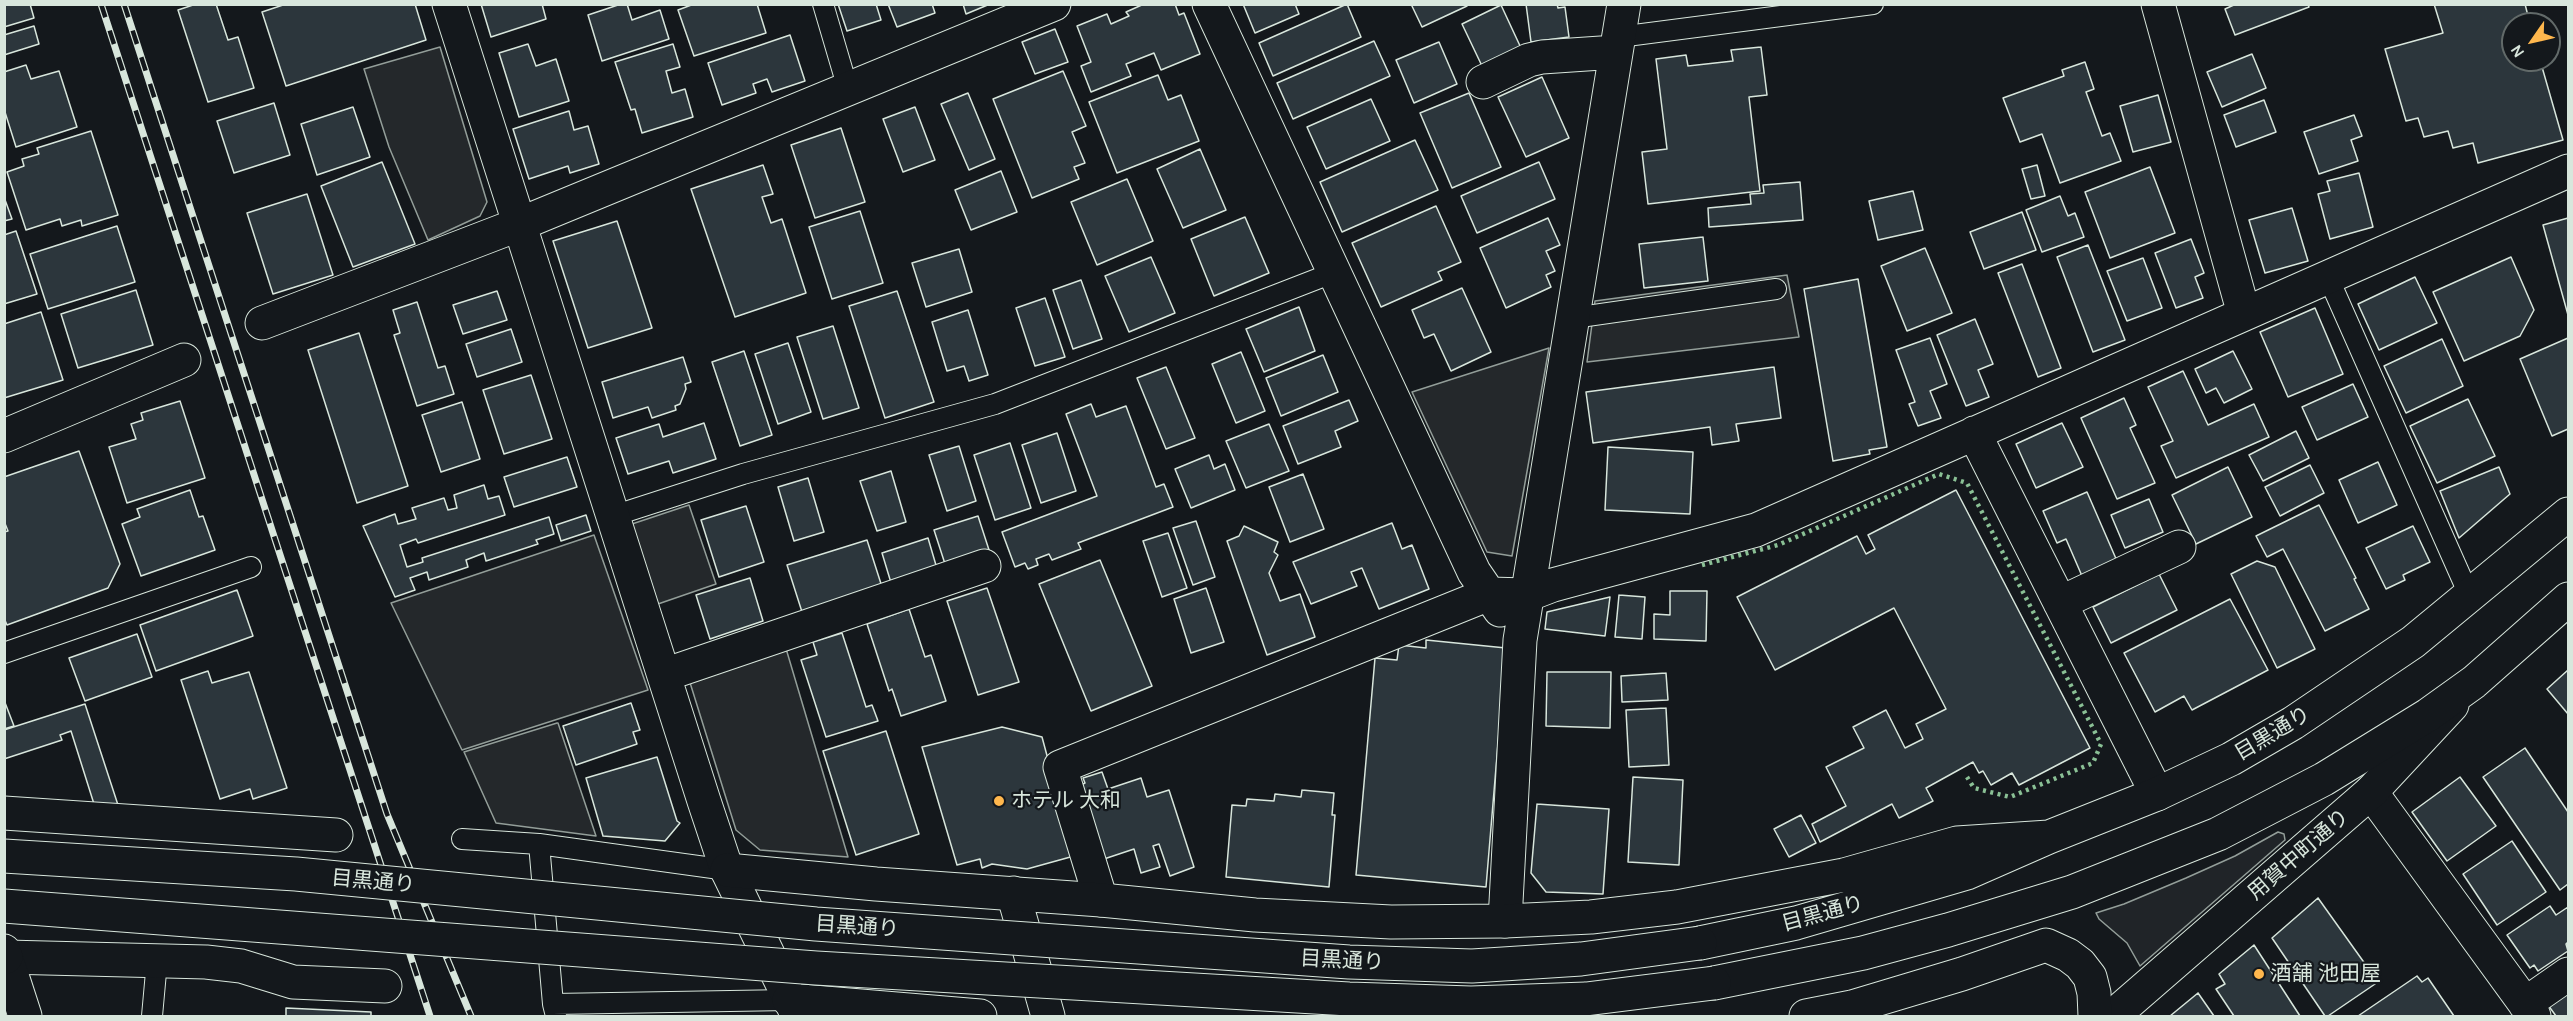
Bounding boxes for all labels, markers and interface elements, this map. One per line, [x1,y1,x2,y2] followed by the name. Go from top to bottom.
[2501,12,2561,72] north arrow
[2506,41,2528,61] text: N
[2231,702,2315,766] street label: 目黒通り
[1011,788,1121,814] place label: ホテル 大和
[992,794,1006,808] marker: ホテル 大和
[2243,804,2355,906] street label: 用賀中町通り
[330,866,416,898] street label: 目黒通り
[1779,891,1867,937] street label: 目黒通り
[814,912,900,942] street label: 目黒通り
[1299,946,1385,976] street label: 目黒通り
[2271,961,2381,987] place label: 酒舗 池田屋
[2252,967,2266,981] marker: 酒舗 池田屋

